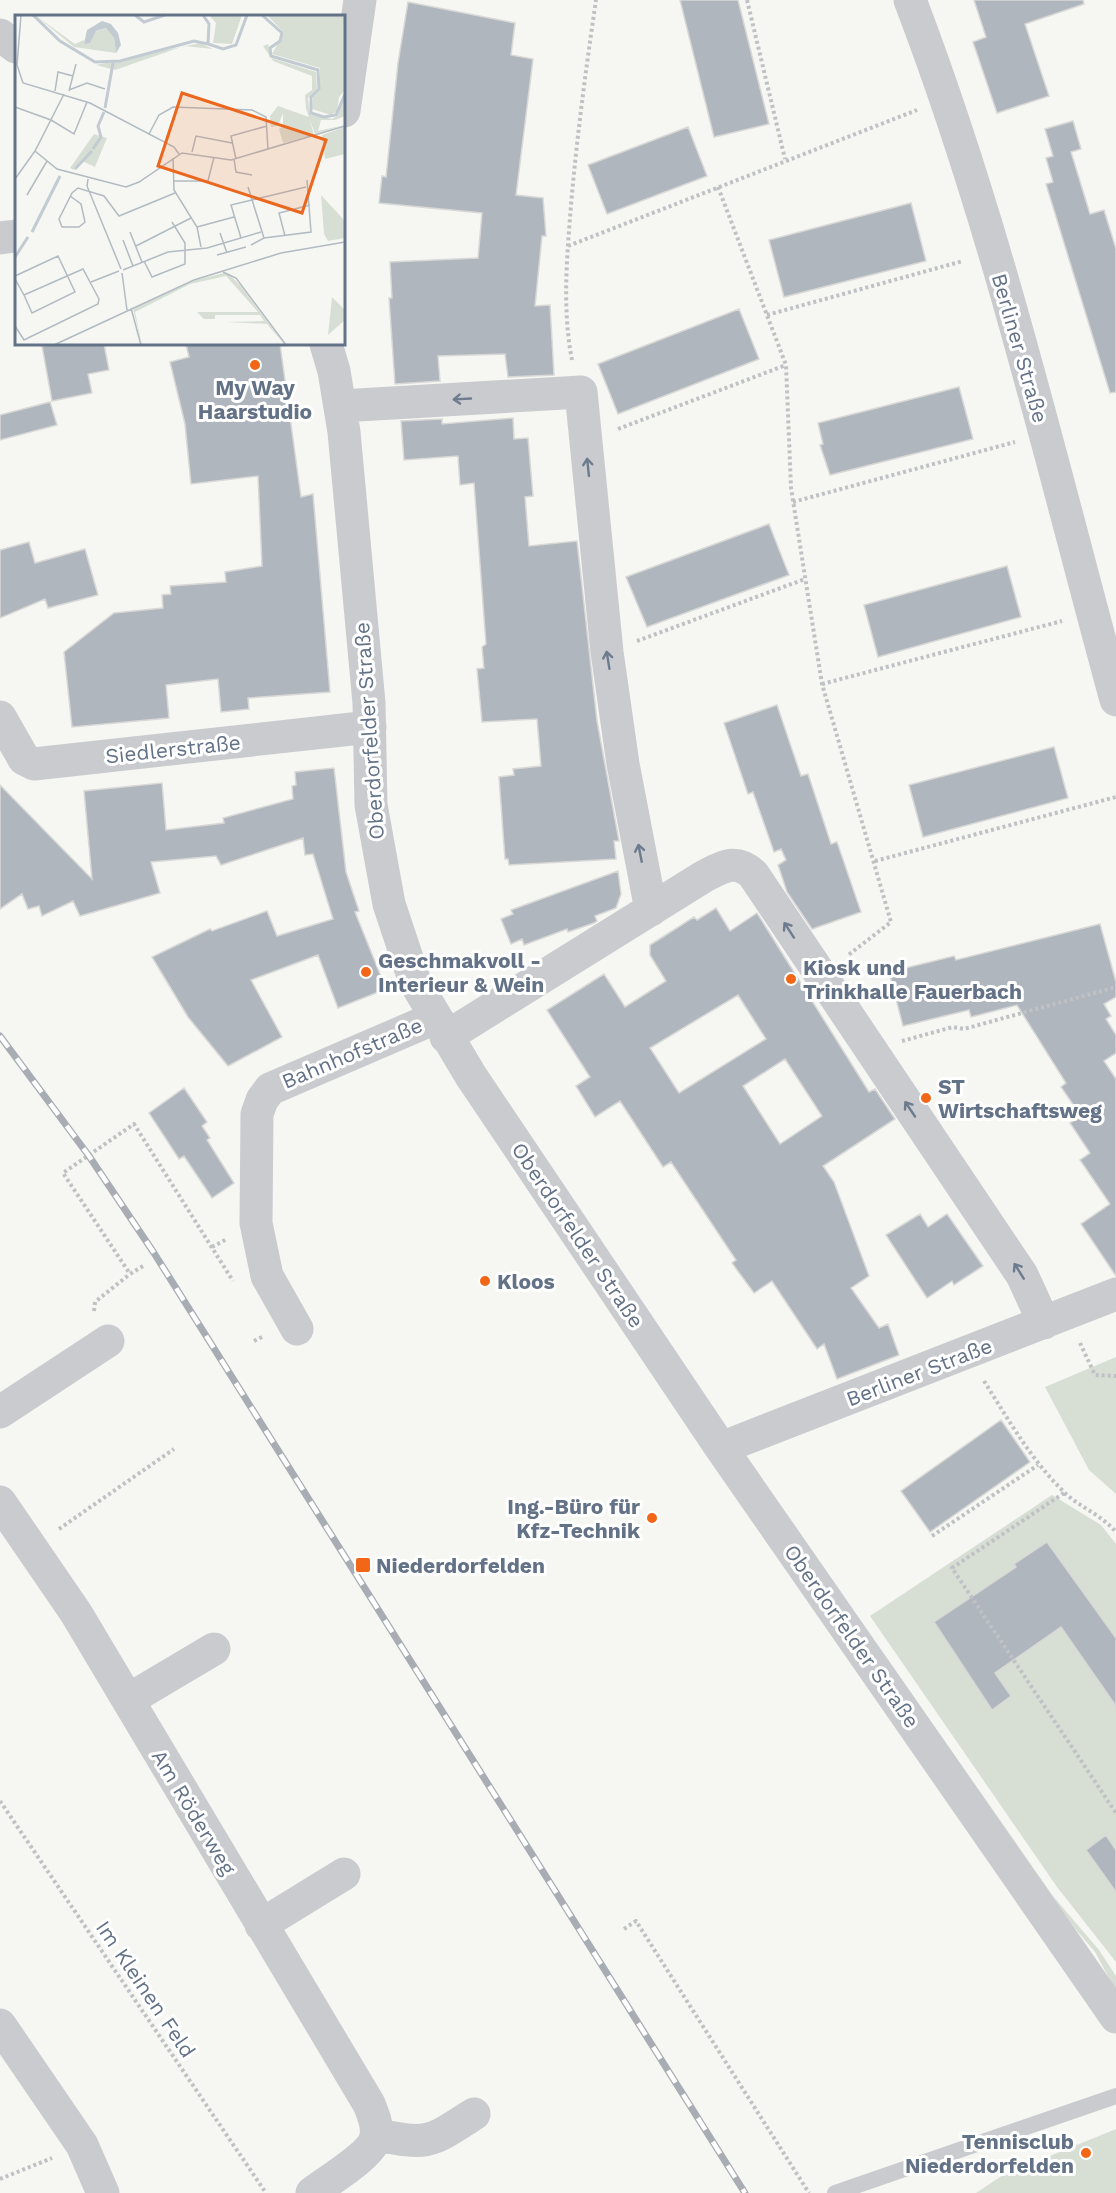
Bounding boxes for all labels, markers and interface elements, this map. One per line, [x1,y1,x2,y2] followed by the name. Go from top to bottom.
[15,15,345,345] inset map
[987,270,1053,426] street label: Berliner Straße
[248,358,262,372] marker: My Way Haarstudio
[198,375,312,424] place label: My Way Haarstudio
[452,394,472,405] one-way arrow
[582,457,593,477] one-way arrow
[349,621,389,841] street label: Oberdorfelder Straße
[603,651,614,671] one-way arrow
[104,729,242,769] street label: Siedlerstraße
[634,843,645,863] one-way arrow
[783,922,795,938] one-way arrow
[378,948,544,997] place label: Geschmakvoll - Interieur & Wein
[803,955,1022,1004] place label: Kiosk und Trinkhalle Fauerbach
[359,965,373,979] marker: Geschmakvoll - Interieur & Wein
[784,972,798,986] marker: Kiosk und Trinkhalle Fauerbach
[278,1012,426,1094] street label: Bahnhofstraße
[938,1074,1102,1123] place label: ST Wirtschaftsweg
[919,1091,933,1105] marker: ST Wirtschaftsweg
[904,1101,916,1118] one-way arrow
[507,1138,649,1332] street label: Oberdorfelder Straße
[1012,1263,1024,1280] one-way arrow
[497,1269,555,1294] place label: Kloos
[478,1274,492,1288] marker: Kloos
[843,1333,995,1411] street label: Berliner Straße
[507,1494,641,1543] place label: Ing.-Büro für Kfz-Technik
[645,1511,659,1525] marker: Ing.-Büro für Kfz-Technik
[779,1540,925,1732] street label: Oberdorfelder Straße
[376,1553,545,1578] place label: Niederdorfelden
[354,1556,372,1574] marker: Niederdorfelden
[147,1745,242,1880] street label: Am Röderweg
[91,1916,201,2062] street label: Im Kleinen Feld
[905,2129,1074,2178] place label: Tennisclub Niederdorfelden
[1079,2146,1093,2160] marker: Tennisclub Niederdorfelden

